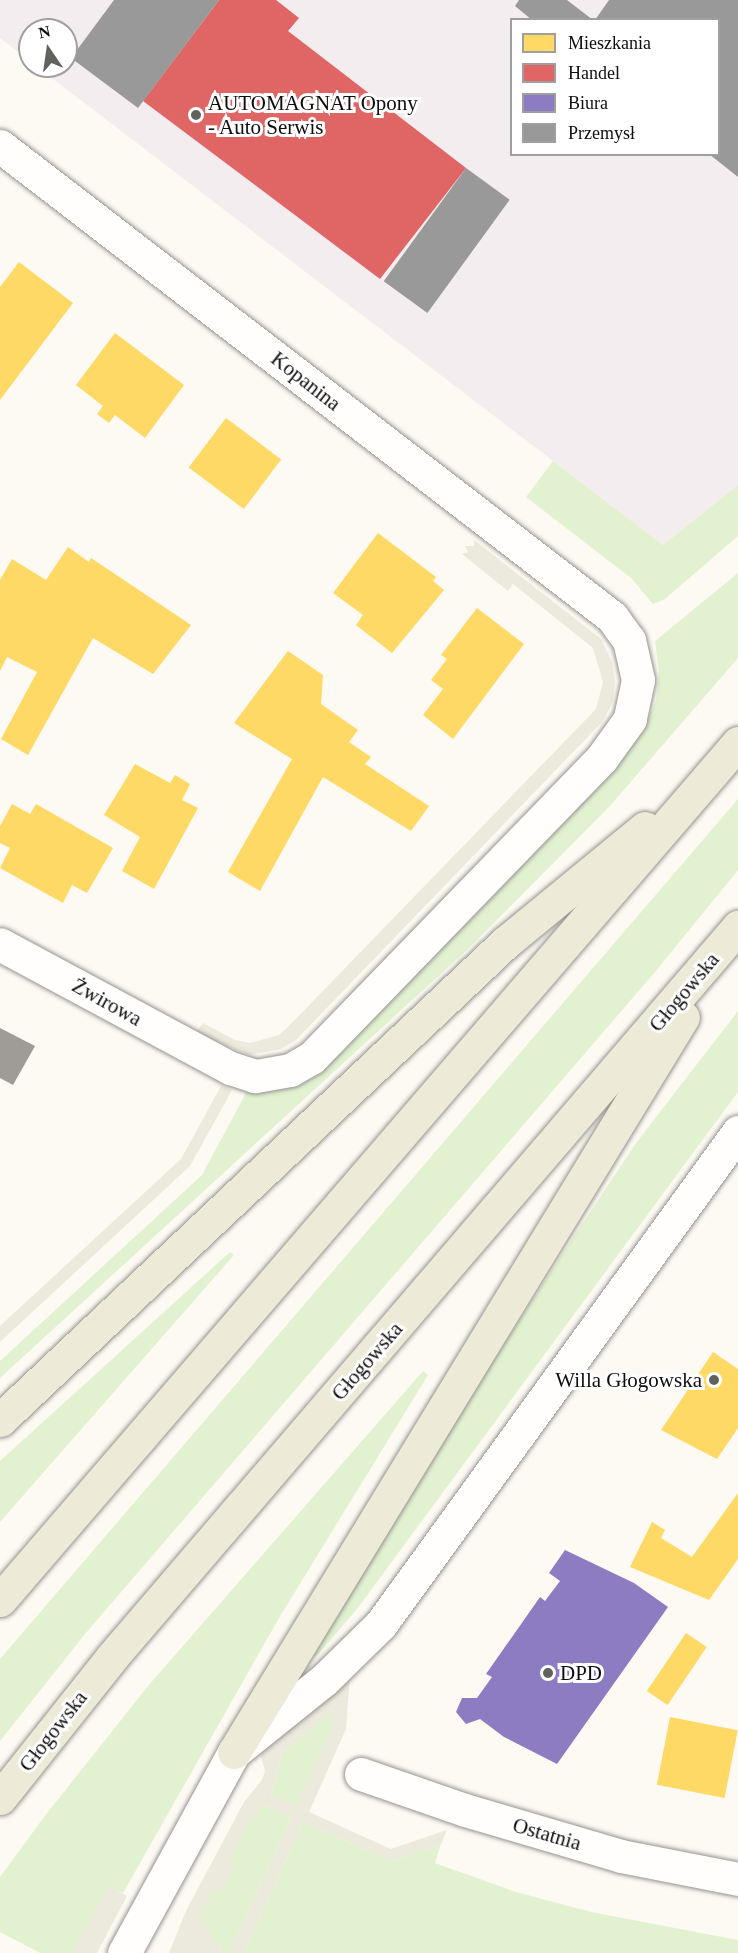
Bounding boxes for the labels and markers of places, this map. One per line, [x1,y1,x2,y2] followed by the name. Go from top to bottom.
[208,90,418,140] place label: AUTOMAGNAT Opony - Auto Serwis
[189,108,203,122] marker: AUTOMAGNAT Opony - Auto Serwis
[555,1367,702,1393] place label: Willa Głogowska
[707,1373,721,1387] marker: Willa Głogowska
[560,1660,602,1686] place label: DPD
[541,1666,555,1680] marker: DPD

